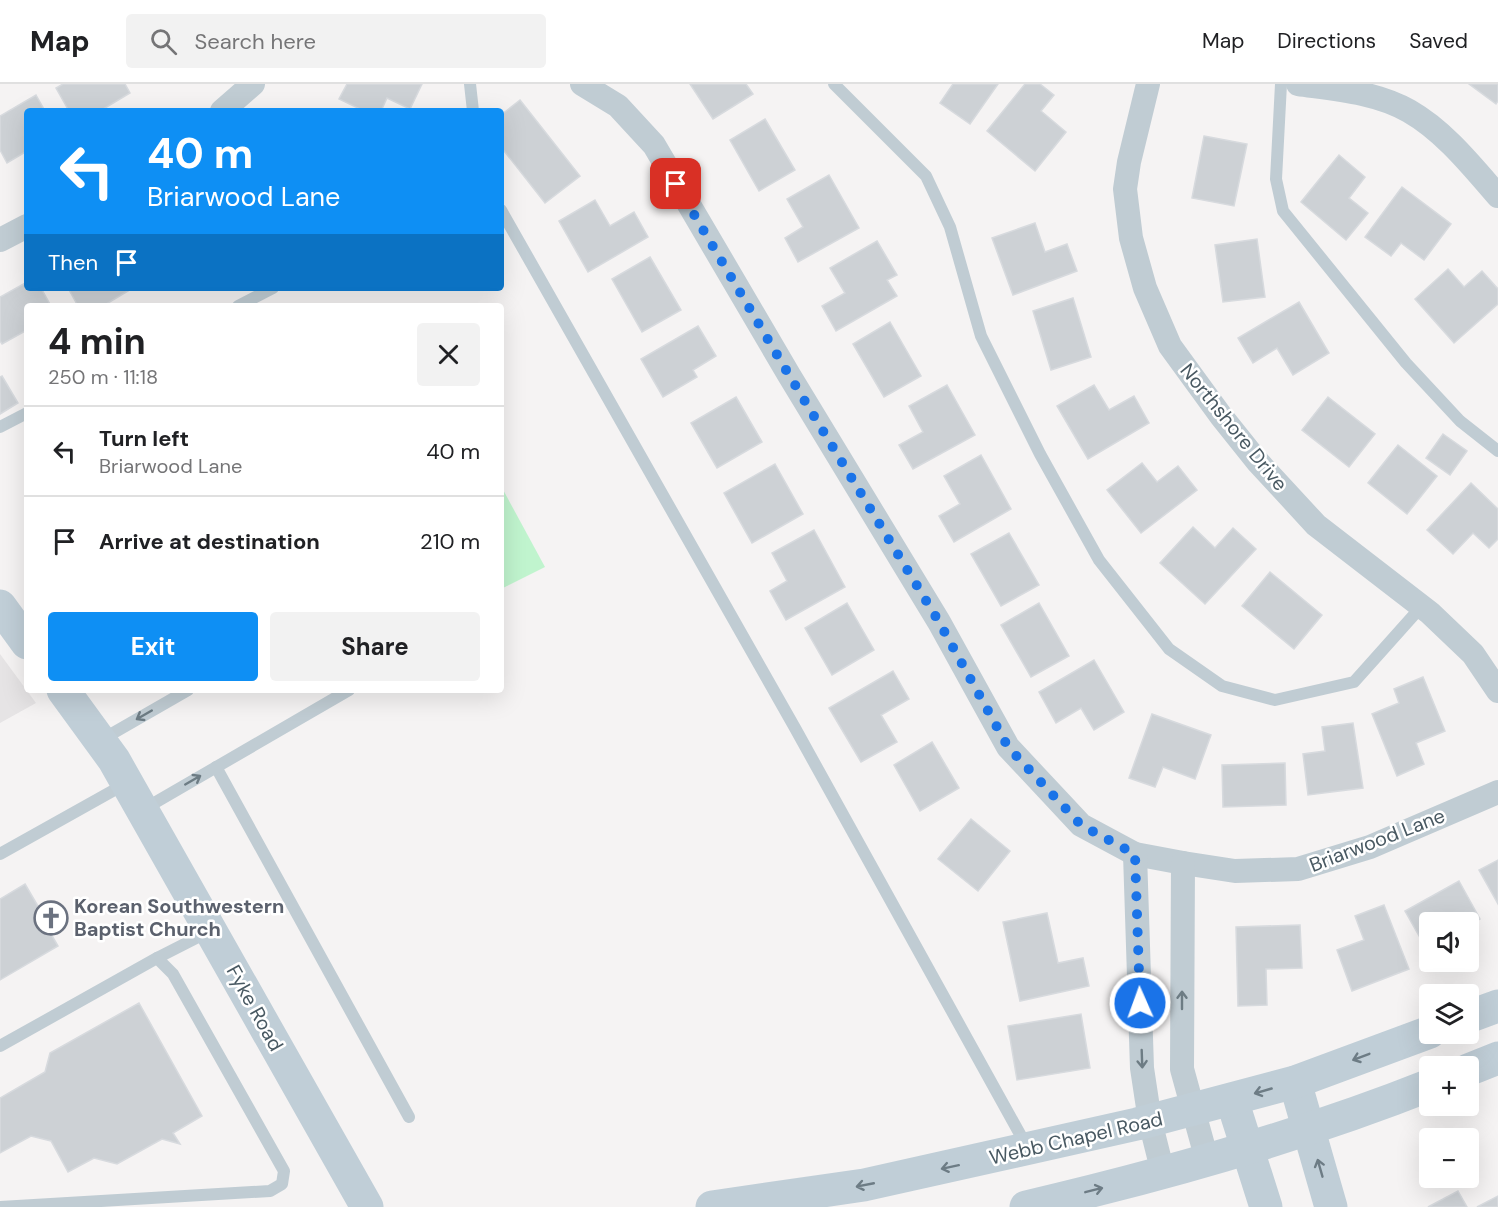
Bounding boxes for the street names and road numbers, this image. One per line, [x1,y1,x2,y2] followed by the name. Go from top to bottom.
[1175,358,1293,496] street label: Northshore Drive
[1305,802,1449,878] street label: Briarwood Lane
[221,960,289,1056] street label: Fyke Road
[987,1105,1165,1171] street label: Webb Chapel Road

